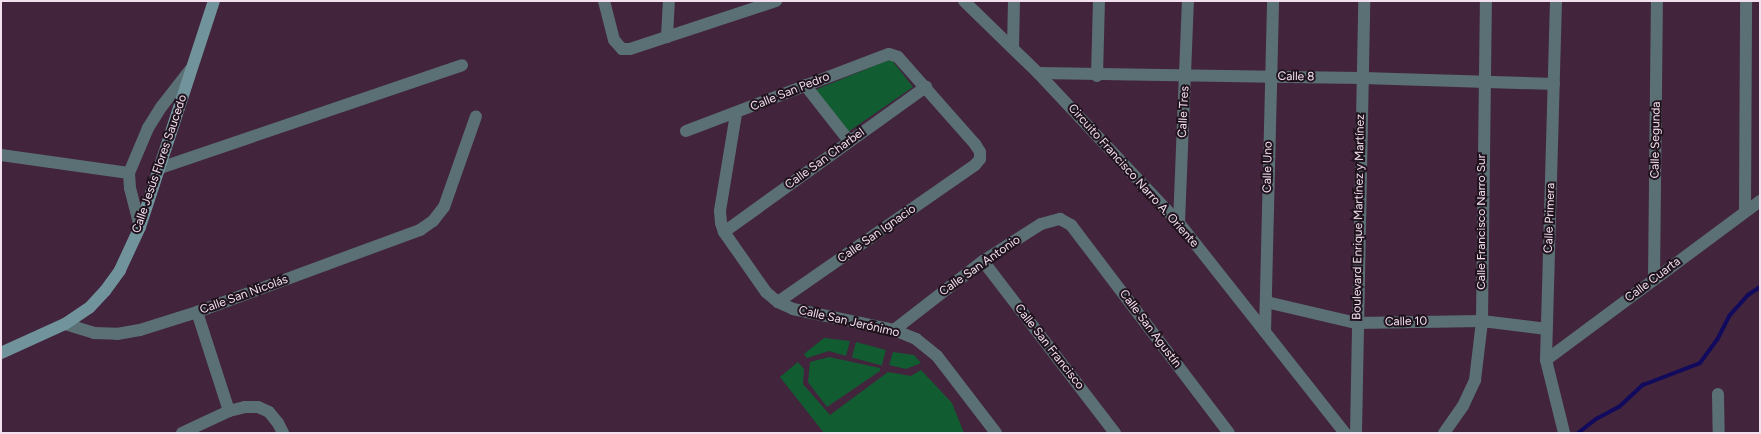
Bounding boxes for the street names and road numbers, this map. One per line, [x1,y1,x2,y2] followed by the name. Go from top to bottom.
[1277,69,1315,85] street label: Calle 8
[748,70,832,114] street label: Calle San Pedro
[1175,86,1193,138] street label: Calle Tres
[129,93,191,235] street label: Calle Jesús Flores Saucedo
[1065,101,1201,251] street label: Circuito Francisco Narro A. Oriente
[1648,101,1664,179] street label: Calle Segunda
[1350,114,1368,320] street label: Boulevard Enrique Martínez y Martínez
[783,125,867,193] street label: Calle San Charbel
[1260,141,1276,193] street label: Calle Uno
[1475,154,1489,290] street label: Calle Francisco Narro Sur
[1542,183,1558,253] street label: Calle Primera
[835,202,919,266] street label: Calle San Ignacio
[937,233,1023,299] street label: Calle San Antonio
[1622,254,1684,306] street label: Calle Cuarta
[198,272,290,318] street label: Calle San Nicolás
[1116,287,1184,371] street label: Calle San Agustín
[1011,301,1087,393] street label: Calle San Francisco
[797,303,901,341] street label: Calle San Jerónimo
[1385,314,1427,330] street label: Calle 10

